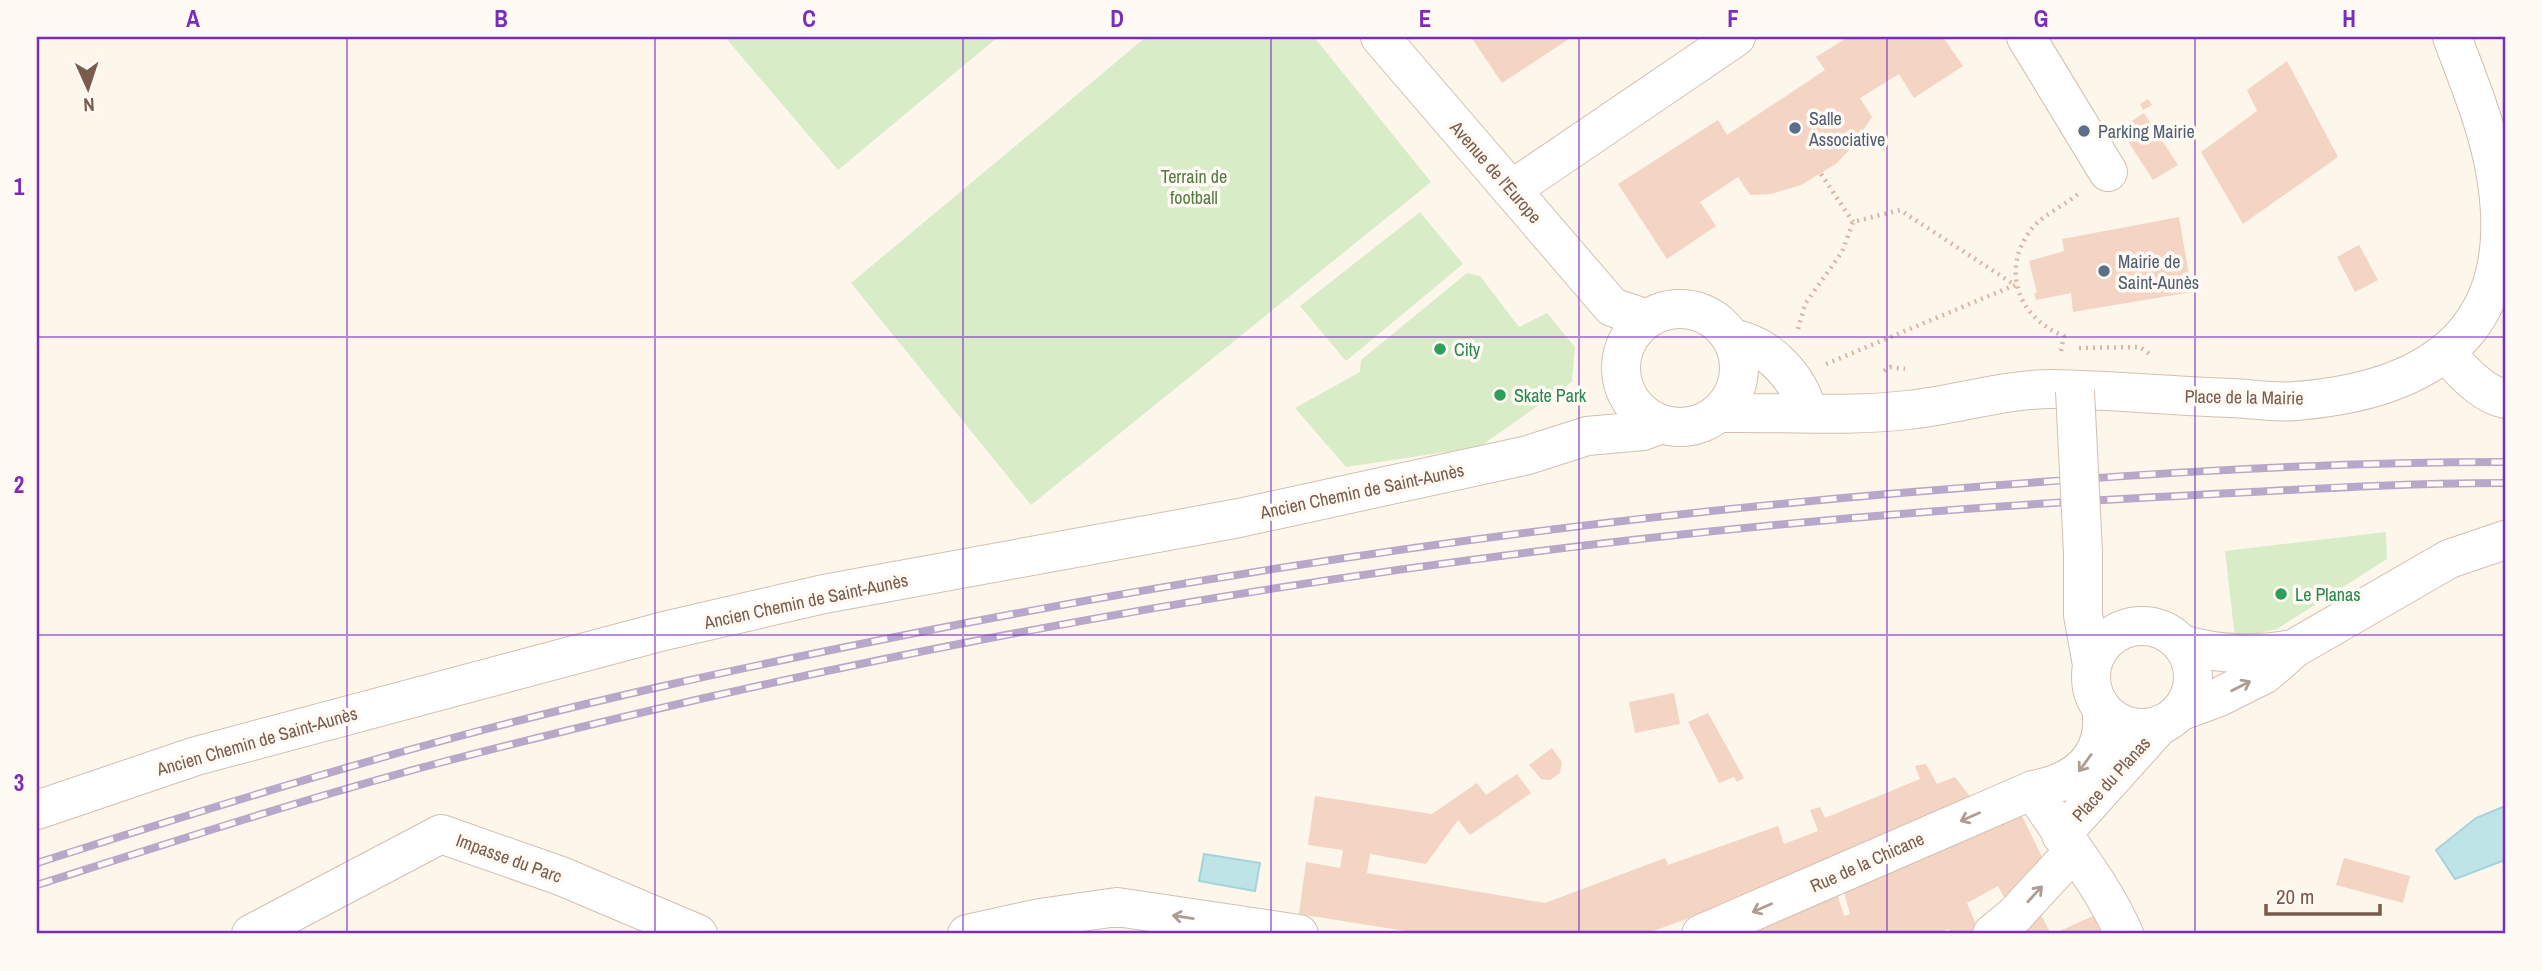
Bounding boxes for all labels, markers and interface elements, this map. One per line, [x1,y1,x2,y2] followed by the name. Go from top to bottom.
[186,3,200,34] text: A
[494,3,508,34] text: B
[802,3,816,34] text: C
[1110,3,1124,34] text: D
[1419,3,1431,34] text: E
[1727,3,1739,34] text: F
[2034,3,2048,34] text: G
[2342,3,2356,34] text: H
[52,52,122,122] north arrow
[83,92,95,118] text: N
[1808,106,1885,152] place label: Salle Associative
[1444,115,1547,229] street label: Avenue de l'Europe
[2098,119,2195,144] place label: Parking Mairie
[1787,120,1803,136] marker: Salle Associative
[2076,123,2092,139] marker: Parking Mairie
[1161,164,1227,210] park label: Terrain de football
[14,171,25,202] text: 1
[2118,249,2199,295] place label: Mairie de Saint-Aunès
[2096,263,2112,279] marker: Mairie de Saint-Aunès
[1454,337,1481,362] place label: City
[1432,341,1448,357] marker: City
[1514,383,1587,408] place label: Skate Park
[2184,383,2304,411] street label: Place de la Mairie
[1492,387,1508,403] marker: Skate Park
[1257,457,1466,525] street label: Ancien Chemin de Saint-Aunès
[14,469,24,500] text: 2
[701,567,910,635] street label: Ancien Chemin de Saint-Aunès
[2295,582,2361,607] place label: Le Planas
[2273,586,2289,602] marker: Le Planas
[2230,679,2250,693] one-way arrow
[153,700,360,782] street label: Ancien Chemin de Saint-Aunès
[2066,731,2156,827] street label: Place du Planas
[2078,753,2092,772] one-way arrow
[14,767,24,798] text: 3
[1960,811,1981,824] one-way arrow
[1806,826,1928,898] street label: Rue de la Chicane
[453,827,565,889] street label: Impasse du Parc
[2266,873,2379,917] scale bar
[2276,882,2314,911] text: 20 m
[2026,886,2043,903] one-way arrow
[1751,902,1773,915] one-way arrow
[1172,910,1195,923] one-way arrow

